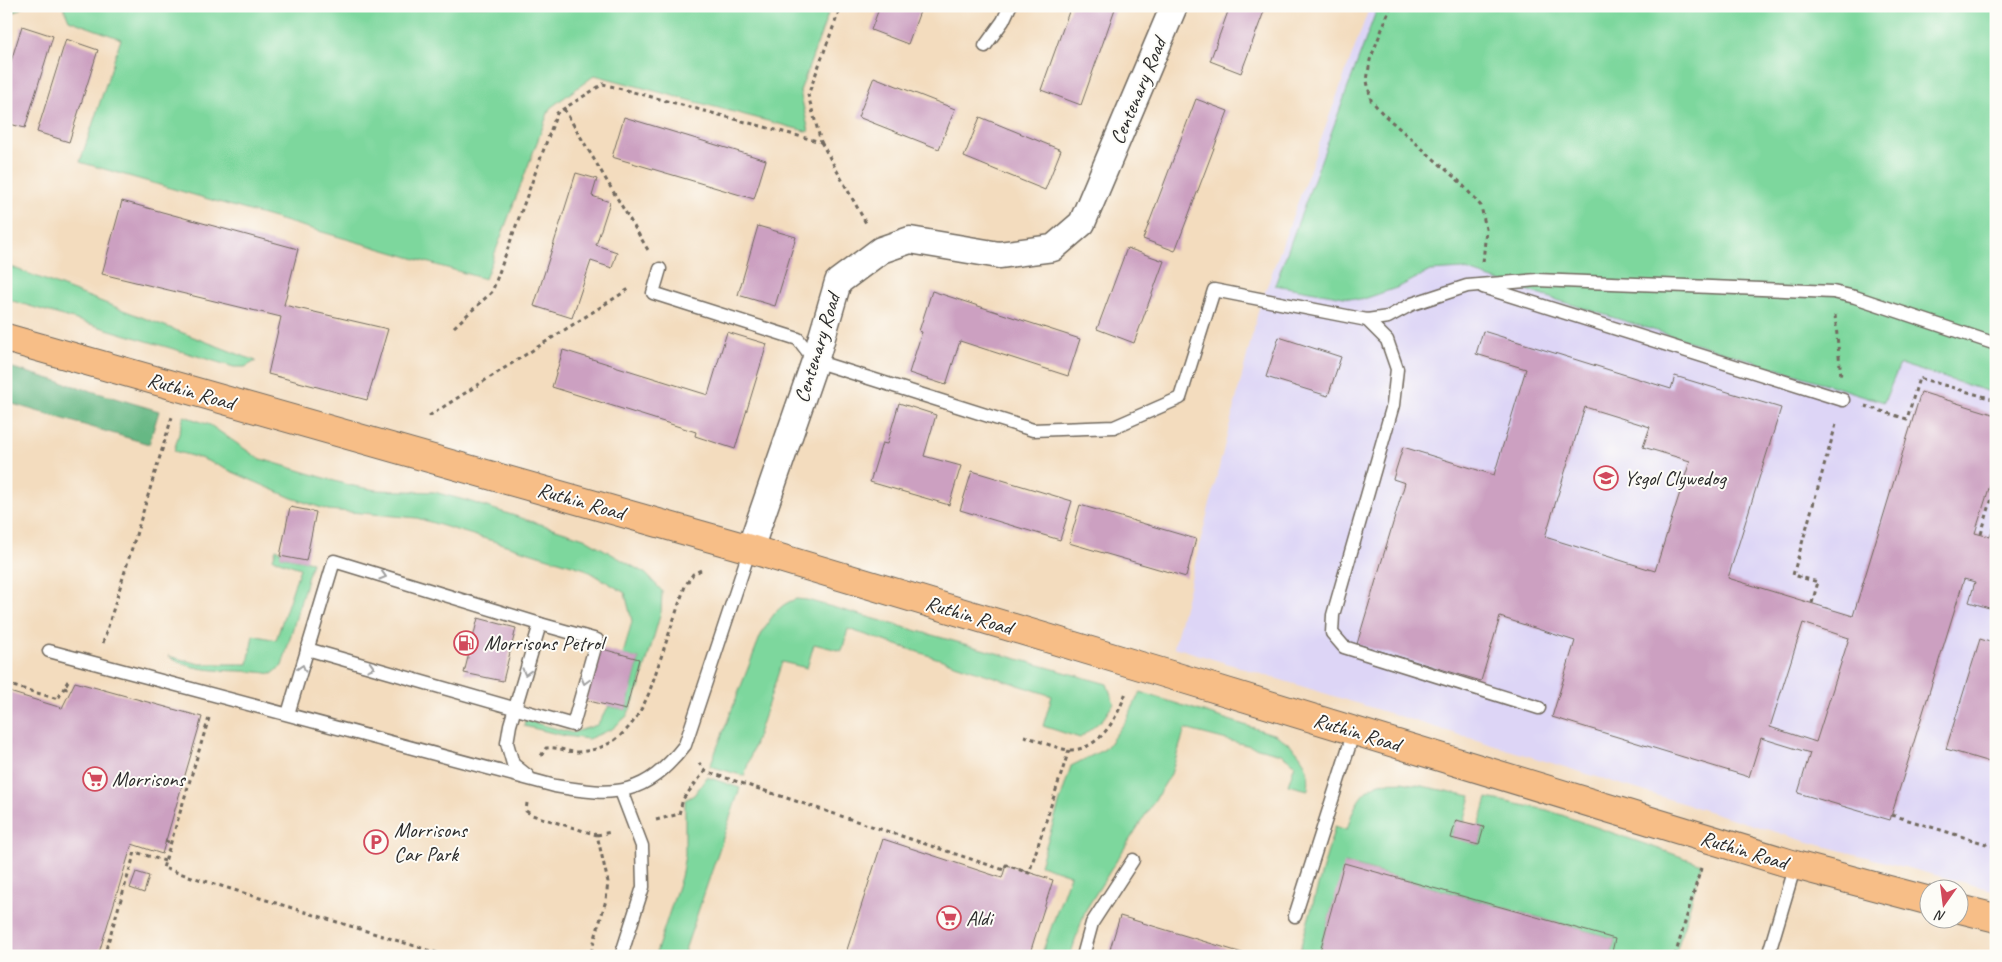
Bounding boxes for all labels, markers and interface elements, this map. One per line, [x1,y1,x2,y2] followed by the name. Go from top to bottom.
[1104,31,1173,148] street label: Centenary Road
[788,288,847,406] street label: Centenary Road
[145,366,241,417] street label: Ruthin Road
[1593,465,1619,491] school or university icon: Ysgol Clywedog
[1624,465,1727,491] place label: Ysgol Clywedog
[535,476,631,527] street label: Ruthin Road
[379,571,387,581] one-way arrow
[923,590,1019,642] street label: Ruthin Road
[453,630,479,656] fuel station icon: Morrisons Petrol
[484,630,607,656] place label: Morrisons Petrol
[366,662,375,672] one-way arrow
[296,664,306,672] one-way arrow
[521,668,531,676] one-way arrow
[581,676,591,684] one-way arrow
[1311,707,1407,759] street label: Ruthin Road
[82,766,108,792] supermarket icon: Morrisons
[112,766,187,792] place label: Morrisons
[394,817,469,867] place label: Morrisons Car Park
[1698,825,1794,877] street label: Ruthin Road
[363,829,389,855] parking icon: Morrisons Car Park
[1920,880,1970,930] north arrow
[936,905,962,931] supermarket icon: Aldi
[966,905,995,931] place label: Aldi
[1932,906,1947,925] text: N

